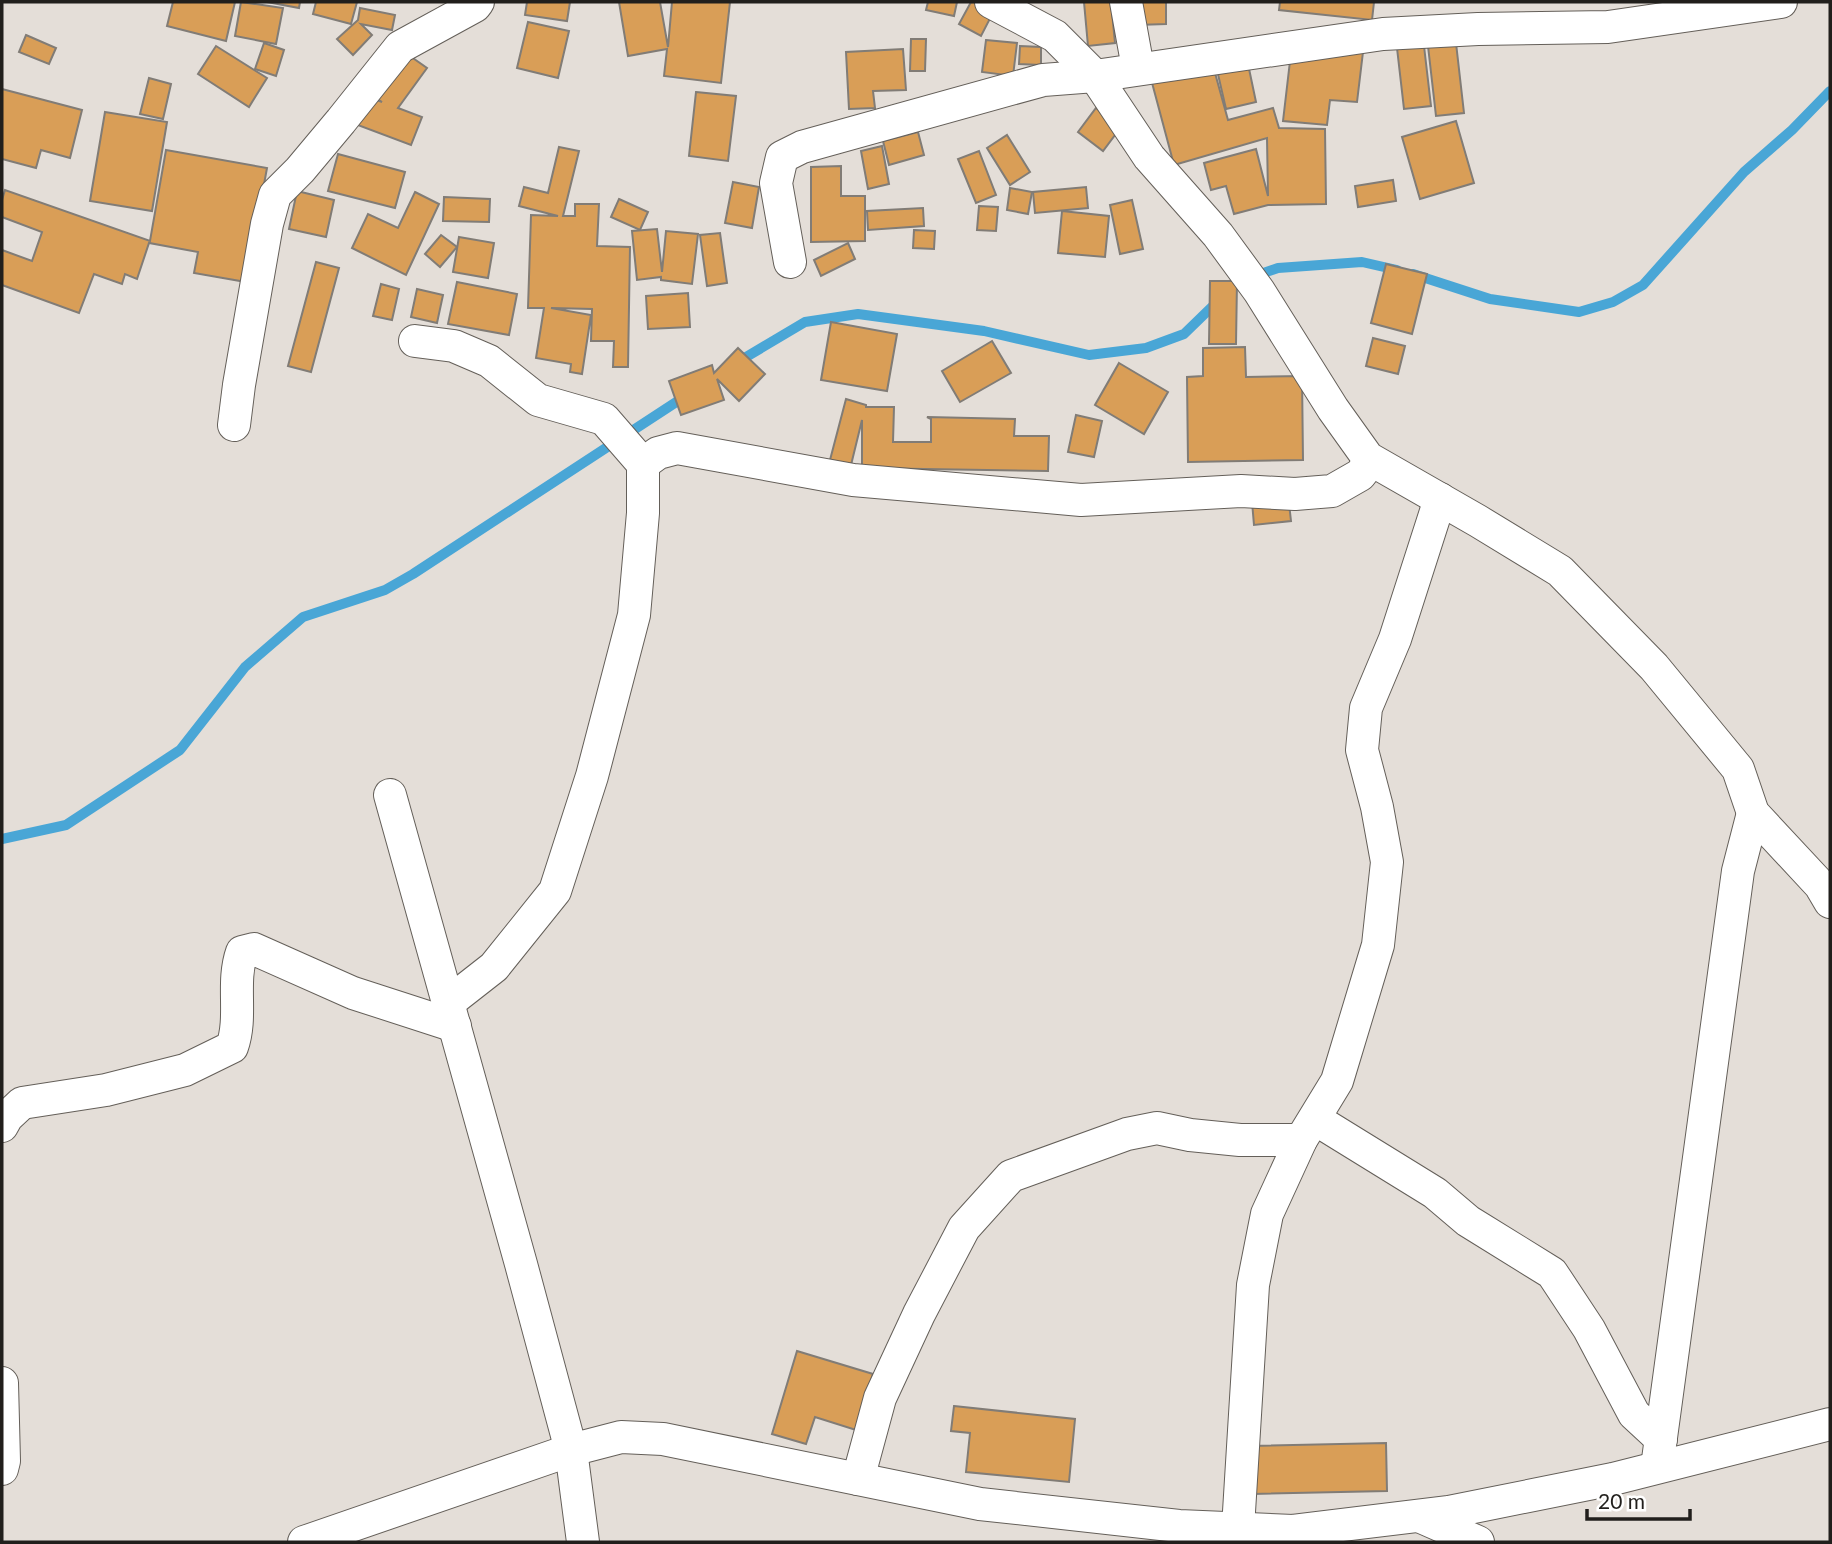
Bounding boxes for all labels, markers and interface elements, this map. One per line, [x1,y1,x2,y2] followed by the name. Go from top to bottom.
[1587,1478,1690,1522] scale bar
[1598,1488,1645,1513] text: 20 m

